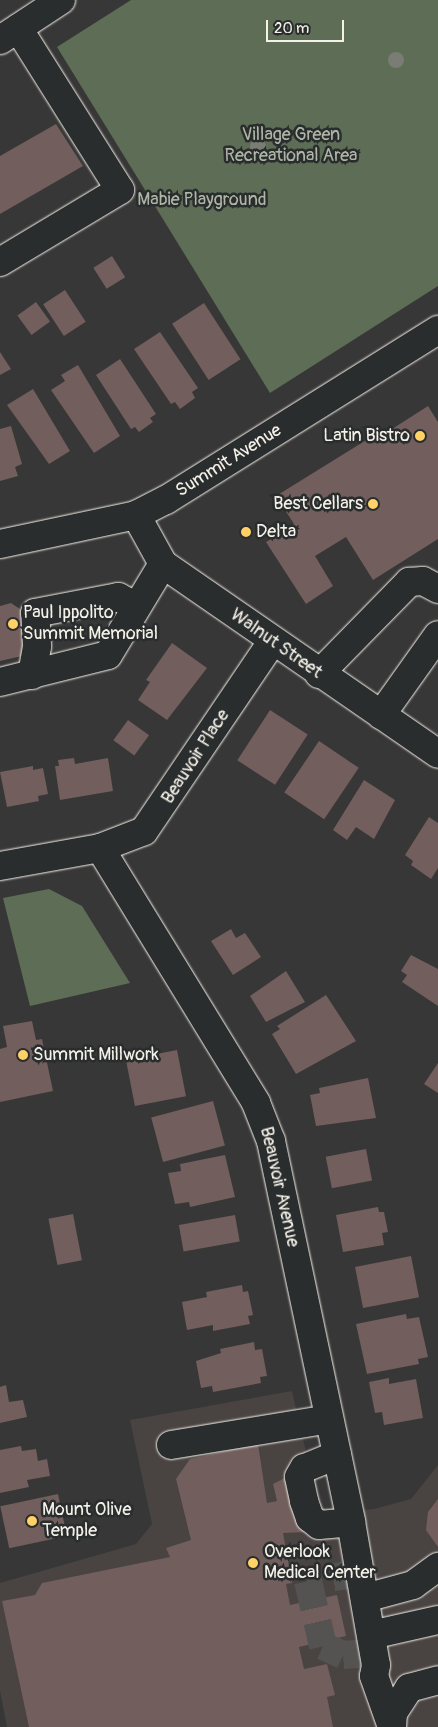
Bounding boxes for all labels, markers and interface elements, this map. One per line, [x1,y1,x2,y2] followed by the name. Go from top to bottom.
[268,10,346,42] scale bar
[274,19,309,38] text: 20 m
[225,125,357,168] park label: Village Green Recreational Area
[137,189,267,211] park label: Mabie Playground
[172,420,286,502] street label: Summit Avenue
[323,425,410,447] place label: Latin Bistro
[414,430,426,442] marker: Latin Bistro
[273,493,363,515] place label: Best Cellars
[367,498,379,510] marker: Best Cellars
[256,521,296,543] place label: Delta
[240,526,252,538] marker: Delta
[23,603,158,646] place label: Paul Ippolito Summit Memorial
[226,604,326,684] street label: Walnut Street
[7,618,19,630] marker: Paul Ippolito Summit Memorial
[158,706,234,808] street label: Beauvoir Place
[33,1044,159,1066] place label: Summit Millwork
[17,1049,29,1061] marker: Summit Millwork
[255,1125,303,1249] street label: Beauvoir Avenue
[42,1500,131,1542] place label: Mount Olive Temple
[26,1515,38,1527] marker: Mount Olive Temple
[264,1542,376,1585] place label: Overlook Medical Center
[246,1556,260,1570] marker: Overlook Medical Center

